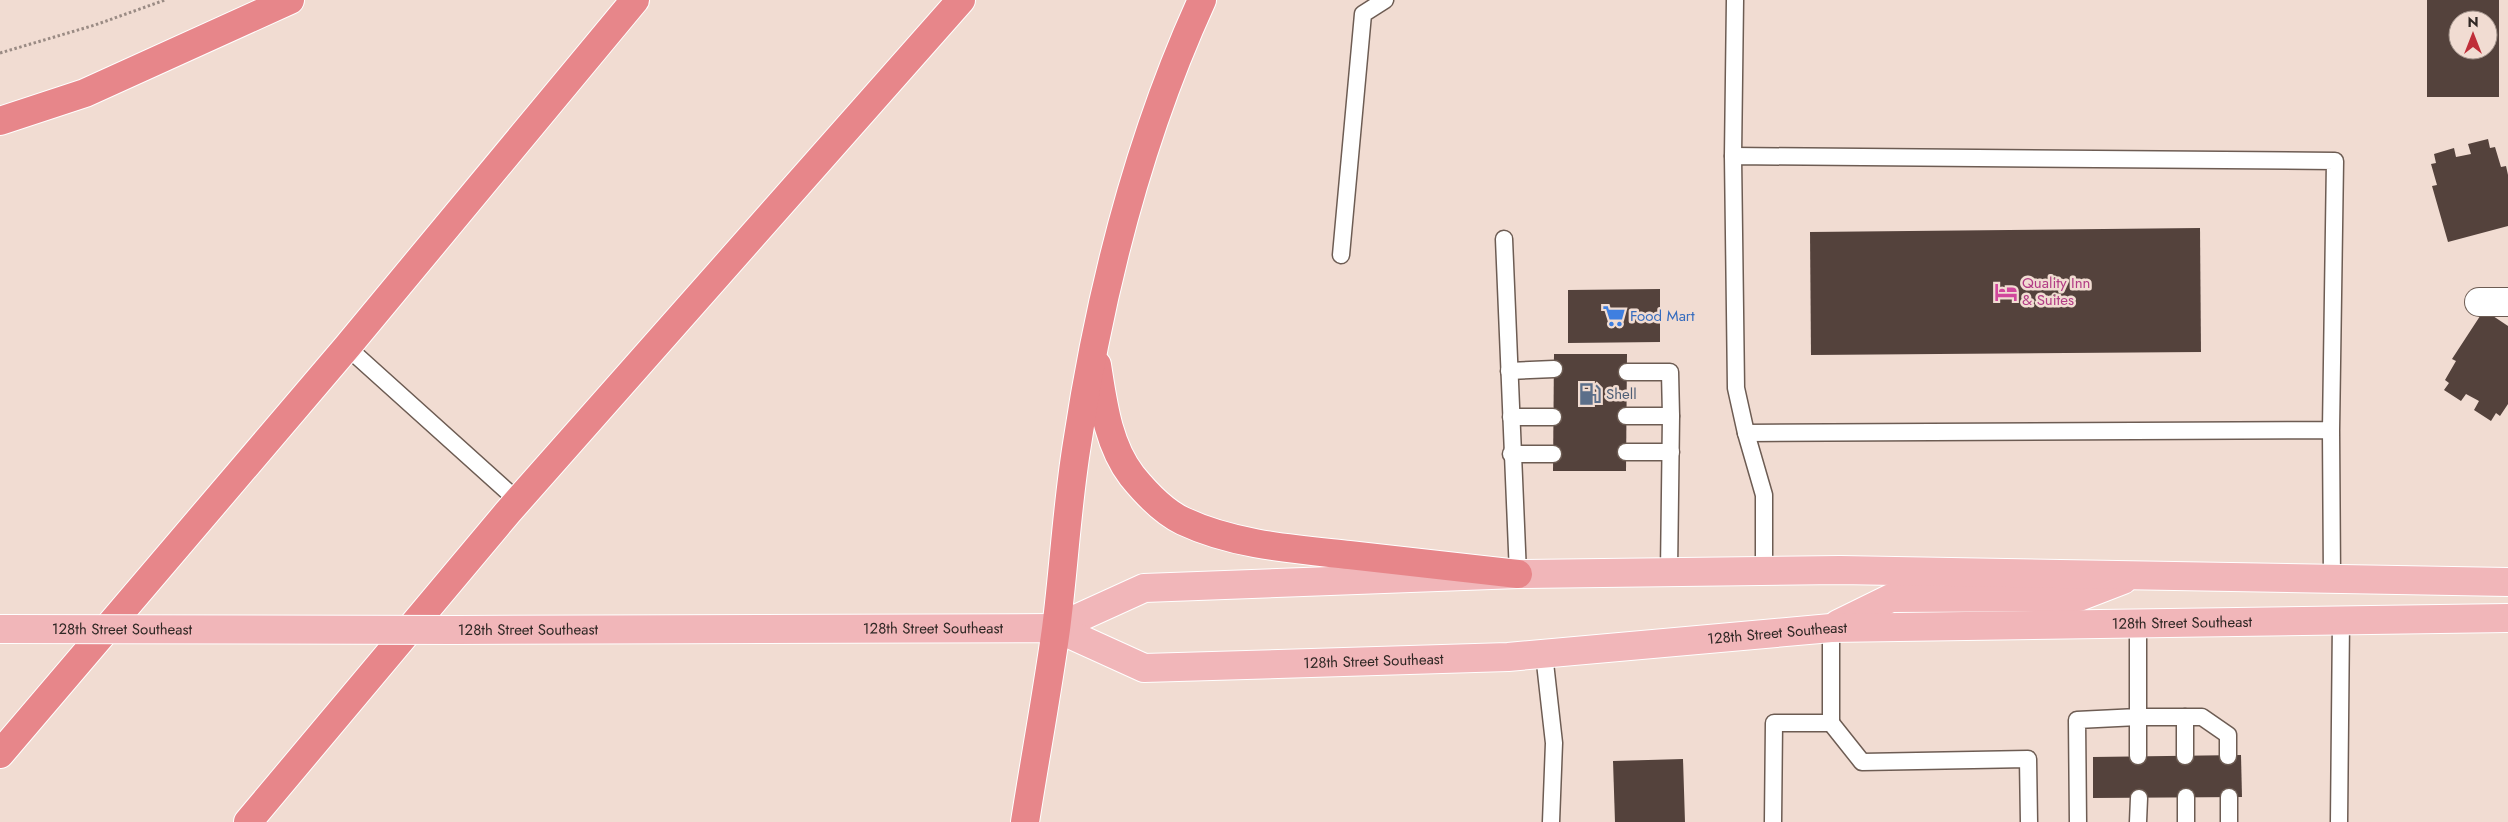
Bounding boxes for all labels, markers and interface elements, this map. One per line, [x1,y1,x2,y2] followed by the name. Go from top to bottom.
[2448,10,2498,60] north arrow
[2467,12,2479,32] text: N
[2022,272,2090,311] place label: Quality Inn & Suites
[1993,279,2019,305] hotel icon: Quality Inn & Suites
[1601,303,1627,329] supermarket icon: Food Mart
[1630,305,1695,327] place label: Food Mart
[1577,381,1603,407] fuel station icon: Shell
[1606,383,1637,405] place label: Shell
[2112,611,2253,635] street label: 128th Street Southeast
[863,617,1004,640] street label: 128th Street Southeast
[1706,617,1848,650] street label: 128th Street Southeast
[52,618,193,640] street label: 128th Street Southeast
[458,619,599,641] street label: 128th Street Southeast
[1303,648,1444,674] street label: 128th Street Southeast

